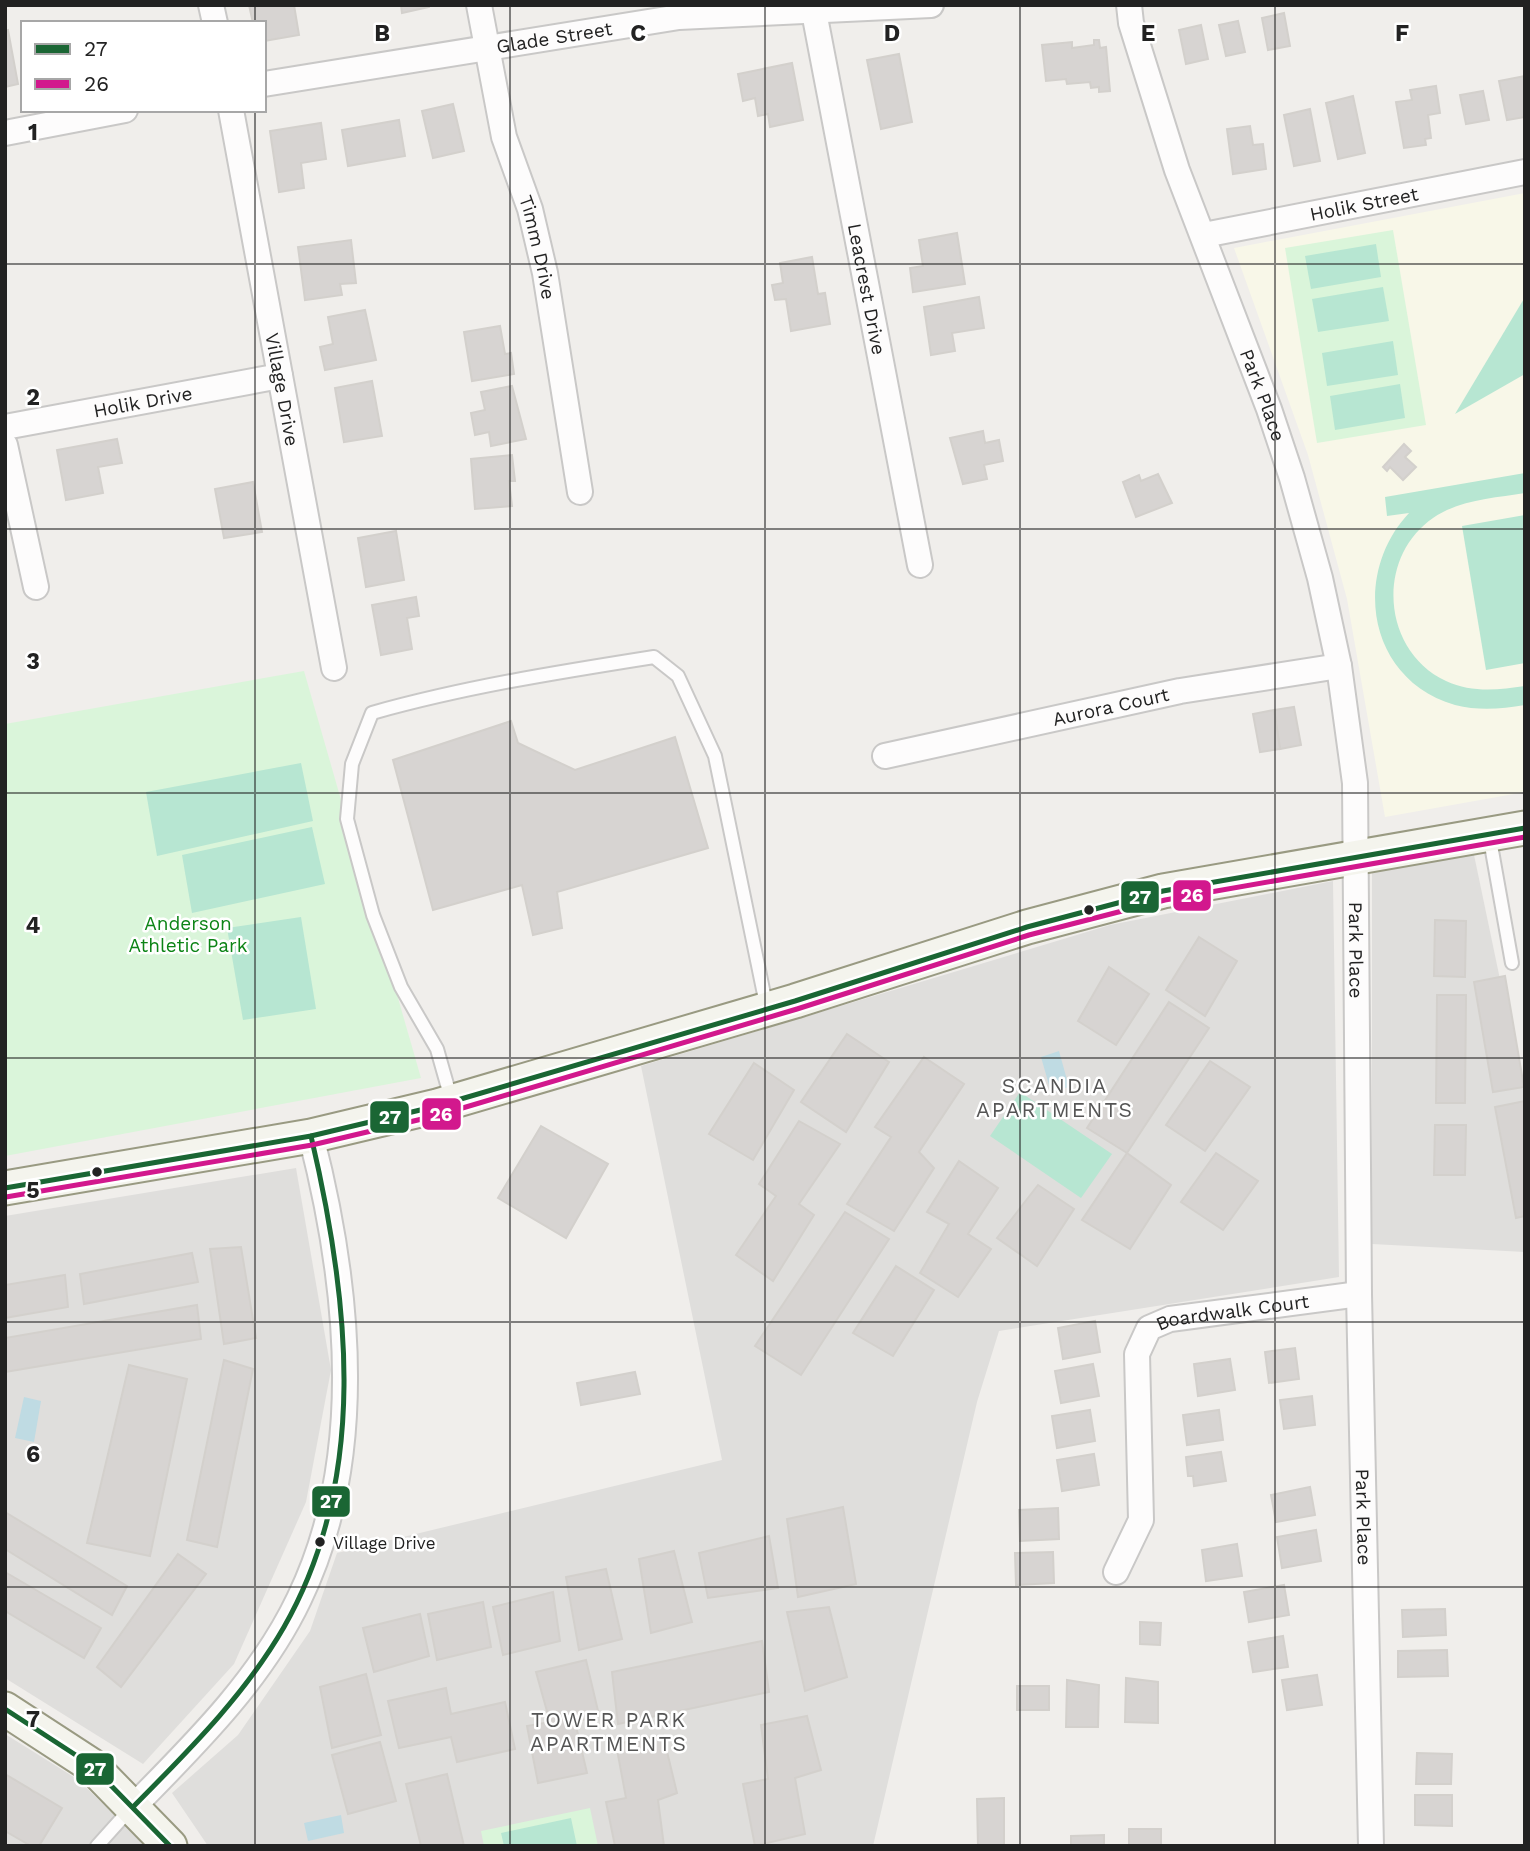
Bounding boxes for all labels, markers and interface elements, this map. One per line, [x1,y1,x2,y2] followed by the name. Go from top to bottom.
[495,17,614,58] street label: Glade Street
[374,20,390,47] text: B
[630,20,646,47] text: C
[884,20,900,47] text: D
[1141,20,1155,47] text: E
[1395,20,1409,47] text: F
[21,21,266,112] legend
[84,36,108,61] text: 27
[84,71,109,96] text: 26
[28,119,38,146] text: 1
[1308,182,1420,226] street label: Holik Street
[514,192,560,301] street label: Timm Drive
[843,221,890,357] street label: Leacrest Drive
[260,331,304,448] street label: Village Drive
[1235,346,1290,444] street label: Park Place
[91,382,194,422] street label: Holik Drive
[26,384,40,411] text: 2
[26,648,40,675] text: 3
[1050,683,1171,731] street label: Aurora Court
[1172,879,1212,912] line badge: 26
[1120,880,1160,914] line badge: 27
[1180,884,1204,907] text: 26
[1129,886,1151,909] text: 27
[1344,902,1368,999] street label: Park Place
[1082,903,1096,917] unlabelled marker
[26,912,41,939] text: 4
[128,912,248,957] park label: Anderson Athletic Park
[976,1073,1134,1122] district label: SCANDIA APARTMENTS
[421,1097,462,1131] line badge: 26
[369,1100,410,1134] line badge: 27
[429,1103,453,1126] text: 26
[379,1106,401,1129] text: 27
[90,1165,104,1179] unlabelled marker
[26,1177,40,1204] text: 5
[1152,1290,1310,1336] street label: Boardwalk Court
[26,1441,40,1468] text: 6
[1351,1468,1376,1566] street label: Park Place
[311,1485,351,1518] line badge: 27
[320,1490,342,1513] text: 27
[333,1533,436,1553] place label: Village Drive
[313,1535,327,1549] marker: Village Drive
[26,1706,40,1733] text: 7
[530,1707,688,1756] district label: TOWER PARK APARTMENTS
[75,1752,115,1786] line badge: 27
[84,1758,106,1781] text: 27

